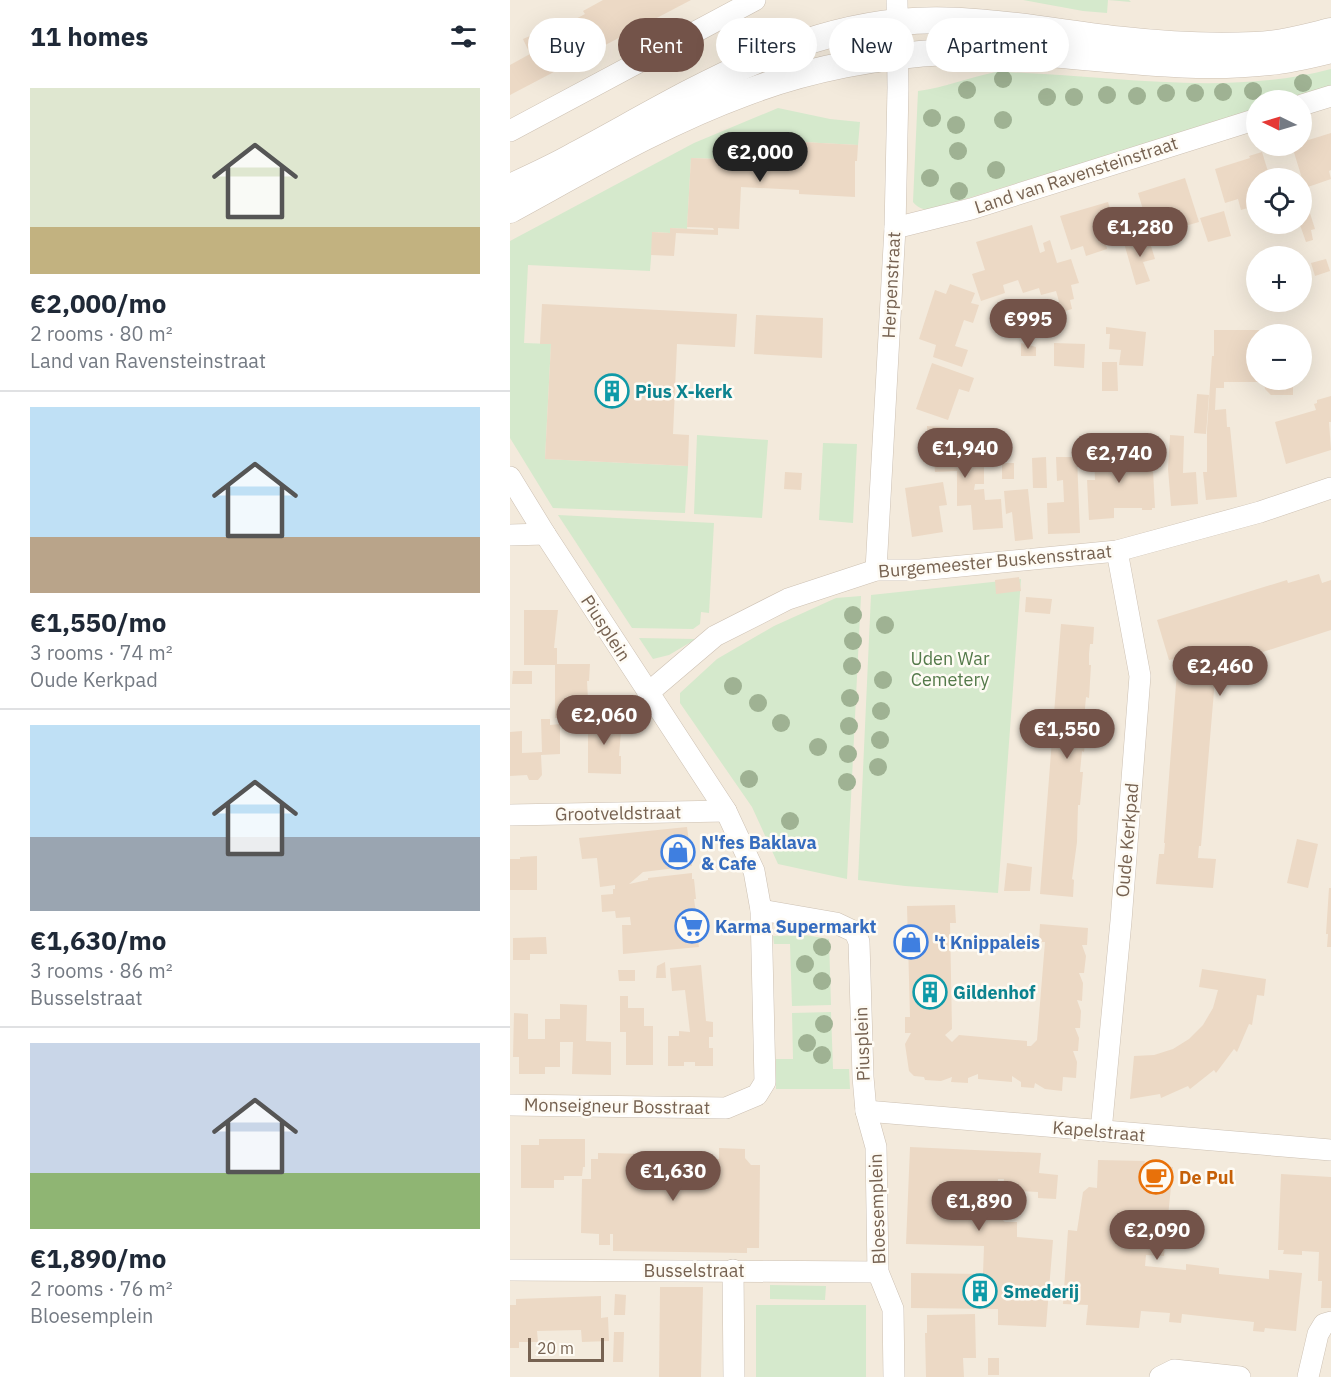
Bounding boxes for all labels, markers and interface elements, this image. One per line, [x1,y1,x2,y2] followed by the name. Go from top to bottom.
[528,18,606,72] chip: Buy
[618,18,704,72] chip: Rent
[716,18,817,72] chip: Filters
[829,18,914,72] chip: New
[926,18,1069,72] chip: Apartment
[30,19,148,53] text: 11 homes
[447,20,480,53] icon: filters
[1246,90,1312,156] north arrow
[1246,90,1312,390] map controls
[201,127,309,235] icon: home
[971,131,1181,219] street label: Land van Ravensteinstraat
[711,132,809,183] pin: €2,000
[727,138,793,165] text: €2,000
[1246,168,1312,234] button: locate
[1091,207,1189,258] pin: €1,280
[1107,213,1173,240] text: €1,280
[877,231,905,339] street label: Herpenstraat
[1246,246,1312,312] button: +
[30,286,166,320] text: €2,000/mo
[992,299,1064,350] pin: €995
[1004,305,1052,332] text: €995
[30,320,173,347] text: 2 rooms · 80 m²
[1246,324,1312,390] button: −
[30,347,266,374] text: Land van Ravensteinstraat
[594,373,630,409] building icon: Pius X-kerk
[635,380,733,403] place label: Pius X-kerk
[916,428,1014,479] pin: €1,940
[1070,433,1168,484] pin: €2,740
[932,434,998,461] text: €1,940
[1086,439,1152,466] text: €2,740
[201,446,309,554] icon: home
[877,539,1113,583] street label: Burgemeester Buskensstraat
[576,591,636,665] street label: Piusplein
[30,605,166,639] text: €1,550/mo
[30,639,173,666] text: 3 rooms · 74 m²
[1171,646,1269,697] pin: €2,460
[910,647,990,691] park label: Uden War Cemetery
[1187,652,1253,679] text: €2,460
[30,666,158,693] text: Oude Kerkpad
[555,695,653,746] pin: €2,060
[571,701,637,728] text: €2,060
[1018,709,1116,760] pin: €1,550
[1034,715,1100,742] text: €1,550
[201,764,309,872] icon: home
[1111,782,1143,898] street label: Oude Kerkpad
[555,800,681,826] street label: Grootveldstraat
[701,831,817,875] place label: N'fes Baklava & Cafe
[660,834,696,870] shop icon: N'fes Baklava & Cafe
[674,908,710,944] supermarket icon: Karma Supermarkt
[715,915,877,938] place label: Karma Supermarkt
[30,923,166,957] text: €1,630/mo
[893,924,929,960] shop icon: 't Knippaleis
[934,931,1040,954] place label: 't Knippaleis
[30,957,173,984] text: 3 rooms · 86 m²
[912,974,948,1010] building icon: Gildenhof
[953,981,1036,1004] place label: Gildenhof
[30,984,142,1011] text: Busselstraat
[849,1006,875,1082] street label: Piusplein
[201,1082,309,1190] icon: home
[524,1093,710,1119] street label: Monseigneur Bosstraat
[1052,1115,1146,1147] street label: Kapelstraat
[624,1151,722,1202] pin: €1,630
[864,1153,890,1265] street label: Bloesemplein
[640,1157,706,1184] text: €1,630
[1138,1159,1174,1195] cafe icon: De Pul
[1179,1166,1234,1189] place label: De Pul
[930,1181,1028,1232] pin: €1,890
[946,1187,1012,1214] text: €1,890
[1108,1210,1206,1261] pin: €2,090
[1124,1216,1190,1243] text: €2,090
[30,1241,166,1275] text: €1,890/mo
[643,1259,745,1282] street label: Busselstraat
[962,1273,998,1309] building icon: Smederij
[30,1275,173,1302] text: 2 rooms · 76 m²
[1003,1280,1079,1303] place label: Smederij
[30,1302,153,1329] text: Bloesemplein
[528,1335,604,1362] scale bar
[537,1338,574,1358] text: 20 m

